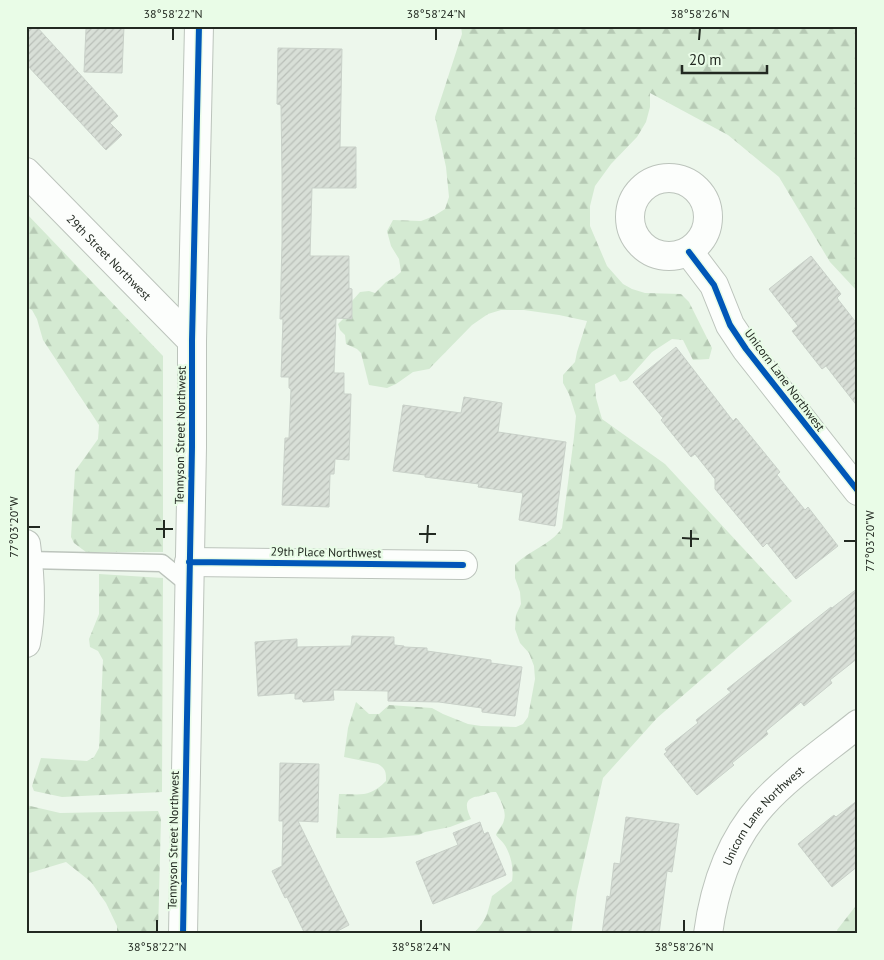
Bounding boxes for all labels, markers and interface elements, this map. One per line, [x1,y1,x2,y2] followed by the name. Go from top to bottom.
[143,6,203,21] text: 38°58'22"N
[406,6,466,21] text: 38°58'24"N
[670,6,730,21] text: 38°58'26"N
[682,42,766,74] scale bar
[689,50,722,69] text: 20 m
[64,211,155,303] street label: 29th Street Northwest
[742,326,828,434] street label: Unicorn Lane Northwest
[171,366,189,504] street label: Tennyson Street Northwest
[6,496,21,558] text: 77°03'20"W
[862,510,877,572] text: 77°03'20"W
[270,544,382,560] street label: 29th Place Northwest
[719,762,807,868] street label: Unicorn Lane Northwest
[164,771,182,909] street label: Tennyson Street Northwest
[127,939,187,954] text: 38°58'22"N
[391,939,451,954] text: 38°58'24"N
[654,939,714,954] text: 38°58'26"N

